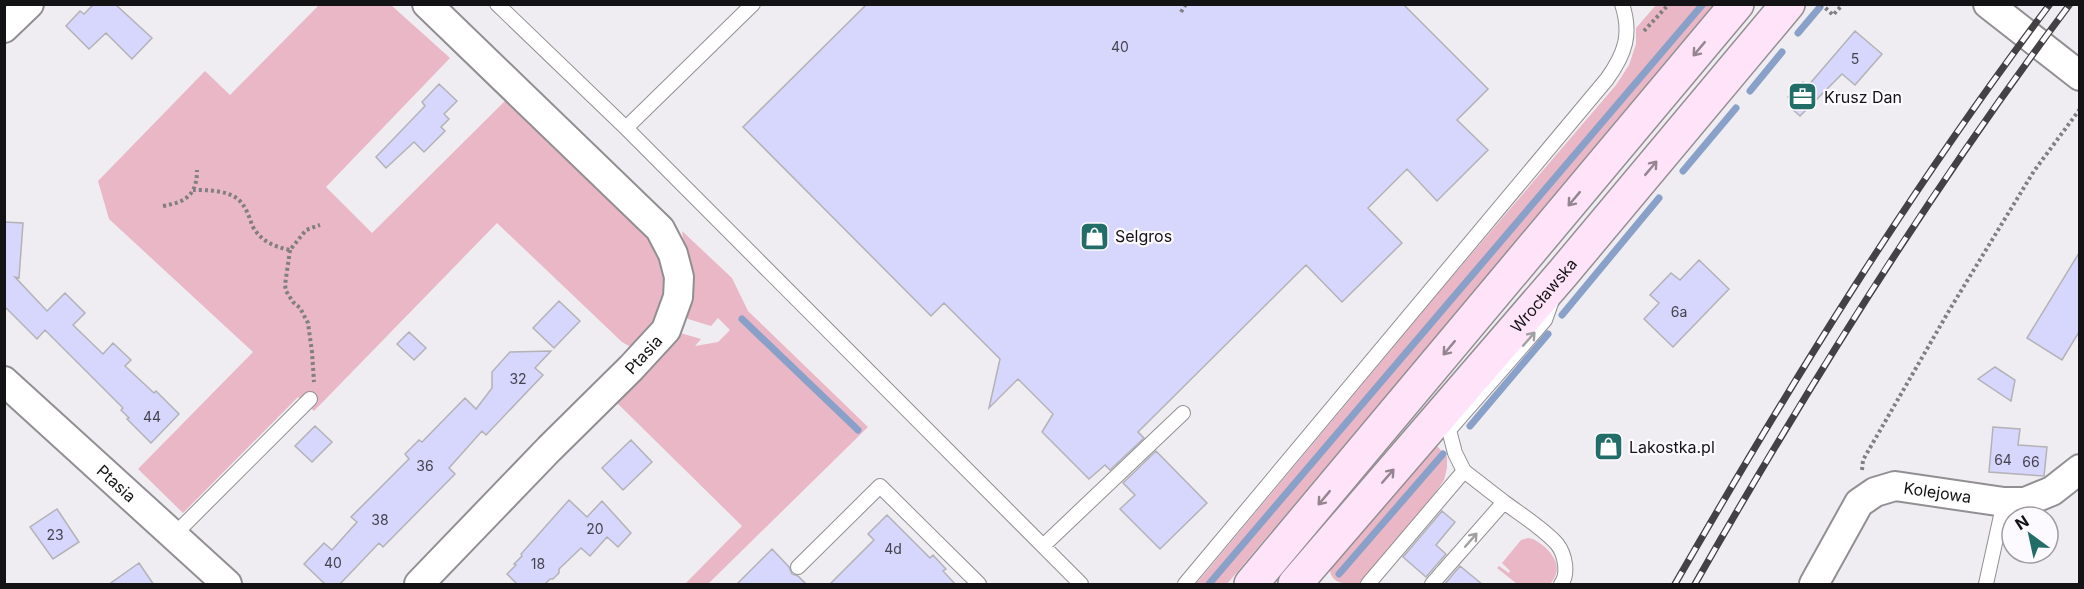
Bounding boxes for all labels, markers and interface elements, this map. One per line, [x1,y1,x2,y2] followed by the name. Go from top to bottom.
[1111,38,1129,55] house number: 40
[1693,41,1706,57] one-way arrow
[1851,50,1859,67] house number: 5
[1787,81,1819,113] office icon: Krusz Dan
[1824,87,1902,107] place label: Krusz Dan
[1644,161,1658,176] one-way arrow
[1567,191,1581,206] one-way arrow
[1078,220,1110,252] shop icon: Selgros
[1115,226,1172,246] place label: Selgros
[1506,254,1581,337] street label: Wrocławska
[1671,303,1687,320] house number: 6a
[621,331,666,378] street label: Ptasia
[1522,332,1536,347] one-way arrow
[1443,340,1456,356] one-way arrow
[509,370,527,387] house number: 32
[143,408,161,425] house number: 44
[1592,431,1624,463] shop icon: Lakostka.pl
[1629,437,1715,457] place label: Lakostka.pl
[1994,451,2012,468] house number: 64
[2022,453,2040,470] house number: 66
[416,457,434,474] house number: 36
[93,461,140,506] street label: Ptasia
[1381,469,1395,484] one-way arrow
[1902,477,1973,507] street label: Kolejowa
[1317,490,1331,505] one-way arrow
[2000,505,2060,565] north arrow
[371,511,389,528] house number: 38
[2011,511,2032,534] text: N
[586,520,604,537] house number: 20
[46,526,64,543] house number: 23
[1464,533,1478,548] one-way arrow
[884,540,902,557] house number: 4d
[324,554,342,571] house number: 40
[531,555,545,572] house number: 18

